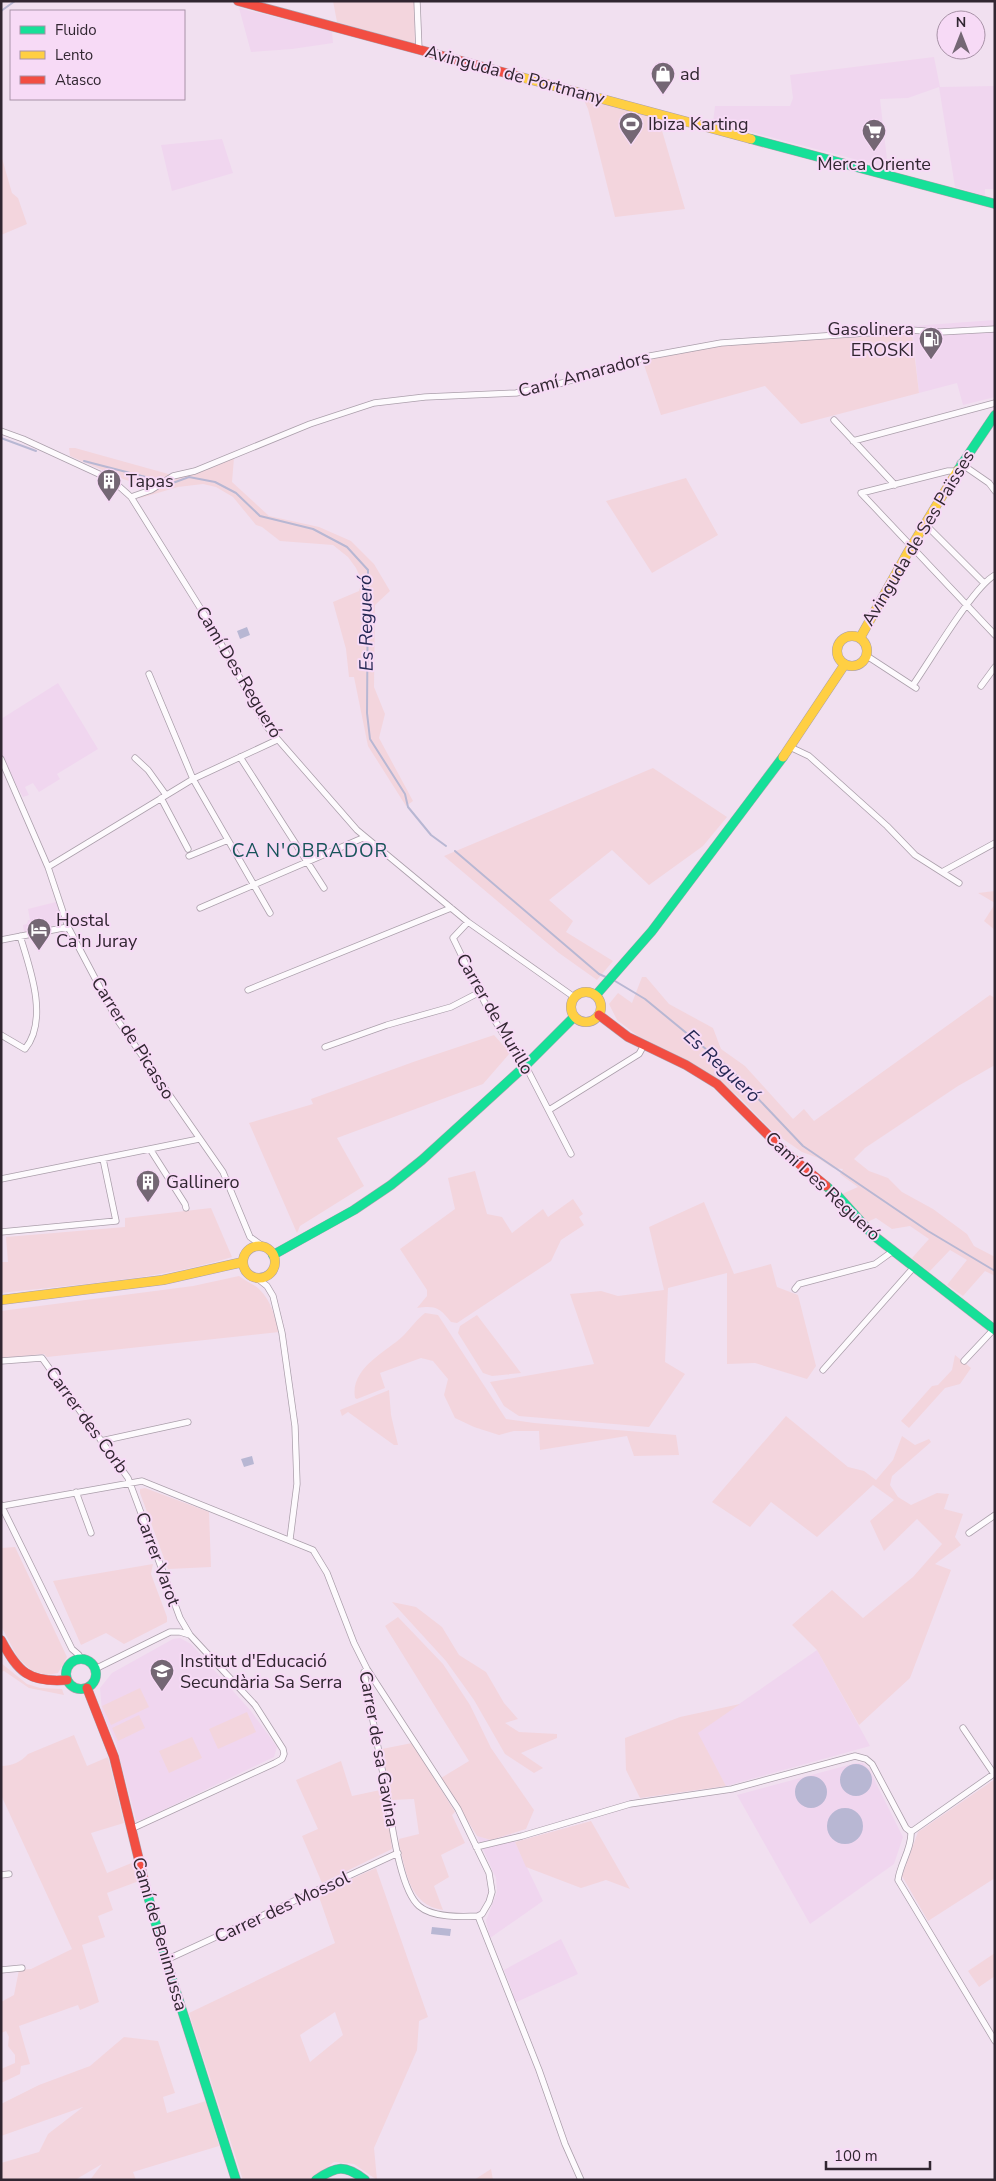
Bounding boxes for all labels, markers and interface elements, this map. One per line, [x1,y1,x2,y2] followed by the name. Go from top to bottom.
[10,10,185,100] legend
[936,10,986,60] north arrow
[956,13,966,32] text: N
[55,20,97,40] text: Fluido
[423,39,608,111] street label: Avinguda de Portmany
[55,45,93,65] text: Lento
[650,61,676,95] shop icon: ad
[680,62,700,86] place label: ad
[55,70,101,90] text: Atasco
[618,111,644,145] sports icon: Ibiza Karting
[648,112,749,136] place label: Ibiza Karting
[861,118,887,152] supermarket icon: Merca Oriente
[817,152,931,176] place label: Merca Oriente
[828,317,914,362] place label: Gasolinera EROSKI
[918,326,944,360] fuel station icon: Gasolinera EROSKI
[516,345,652,403] street label: Camí Amaradors
[856,446,980,630] street label: Avinguda de Ses Païsses
[96,468,122,502] building icon: Tapas
[126,469,174,493] place label: Tapas
[352,574,380,672] water label: Es Regueró
[190,602,288,742] street label: Camí Des Regueró
[232,838,388,864] district label: CA N'OBRADOR
[56,908,138,953] place label: Hostal Ca'n Juray
[26,917,52,951] hotel icon: Hostal Ca'n Juray
[451,949,539,1079] street label: Carrer de Murillo
[86,972,180,1104] street label: Carrer de Picasso
[678,1024,766,1108] water label: Es Regueró
[760,1126,886,1246] street label: Camí Des Regueró
[135,1169,161,1203] building icon: Gallinero
[166,1170,240,1194] place label: Gallinero
[40,1362,134,1478] street label: Carrer des Corb
[130,1509,186,1610] street label: Carrer Varot
[180,1649,342,1694] place label: Institut d'Educació Secundària Sa Serra
[149,1658,175,1692] school or university icon: Institut d'Educació Secundària Sa Serra
[353,1669,405,1829] street label: Carrer de sa Gavina
[127,1854,193,2014] street label: Camí de Benimussa
[211,1865,354,1949] street label: Carrer des Mossol
[826,2138,930,2170] scale bar
[834,2146,878,2166] text: 100 m

